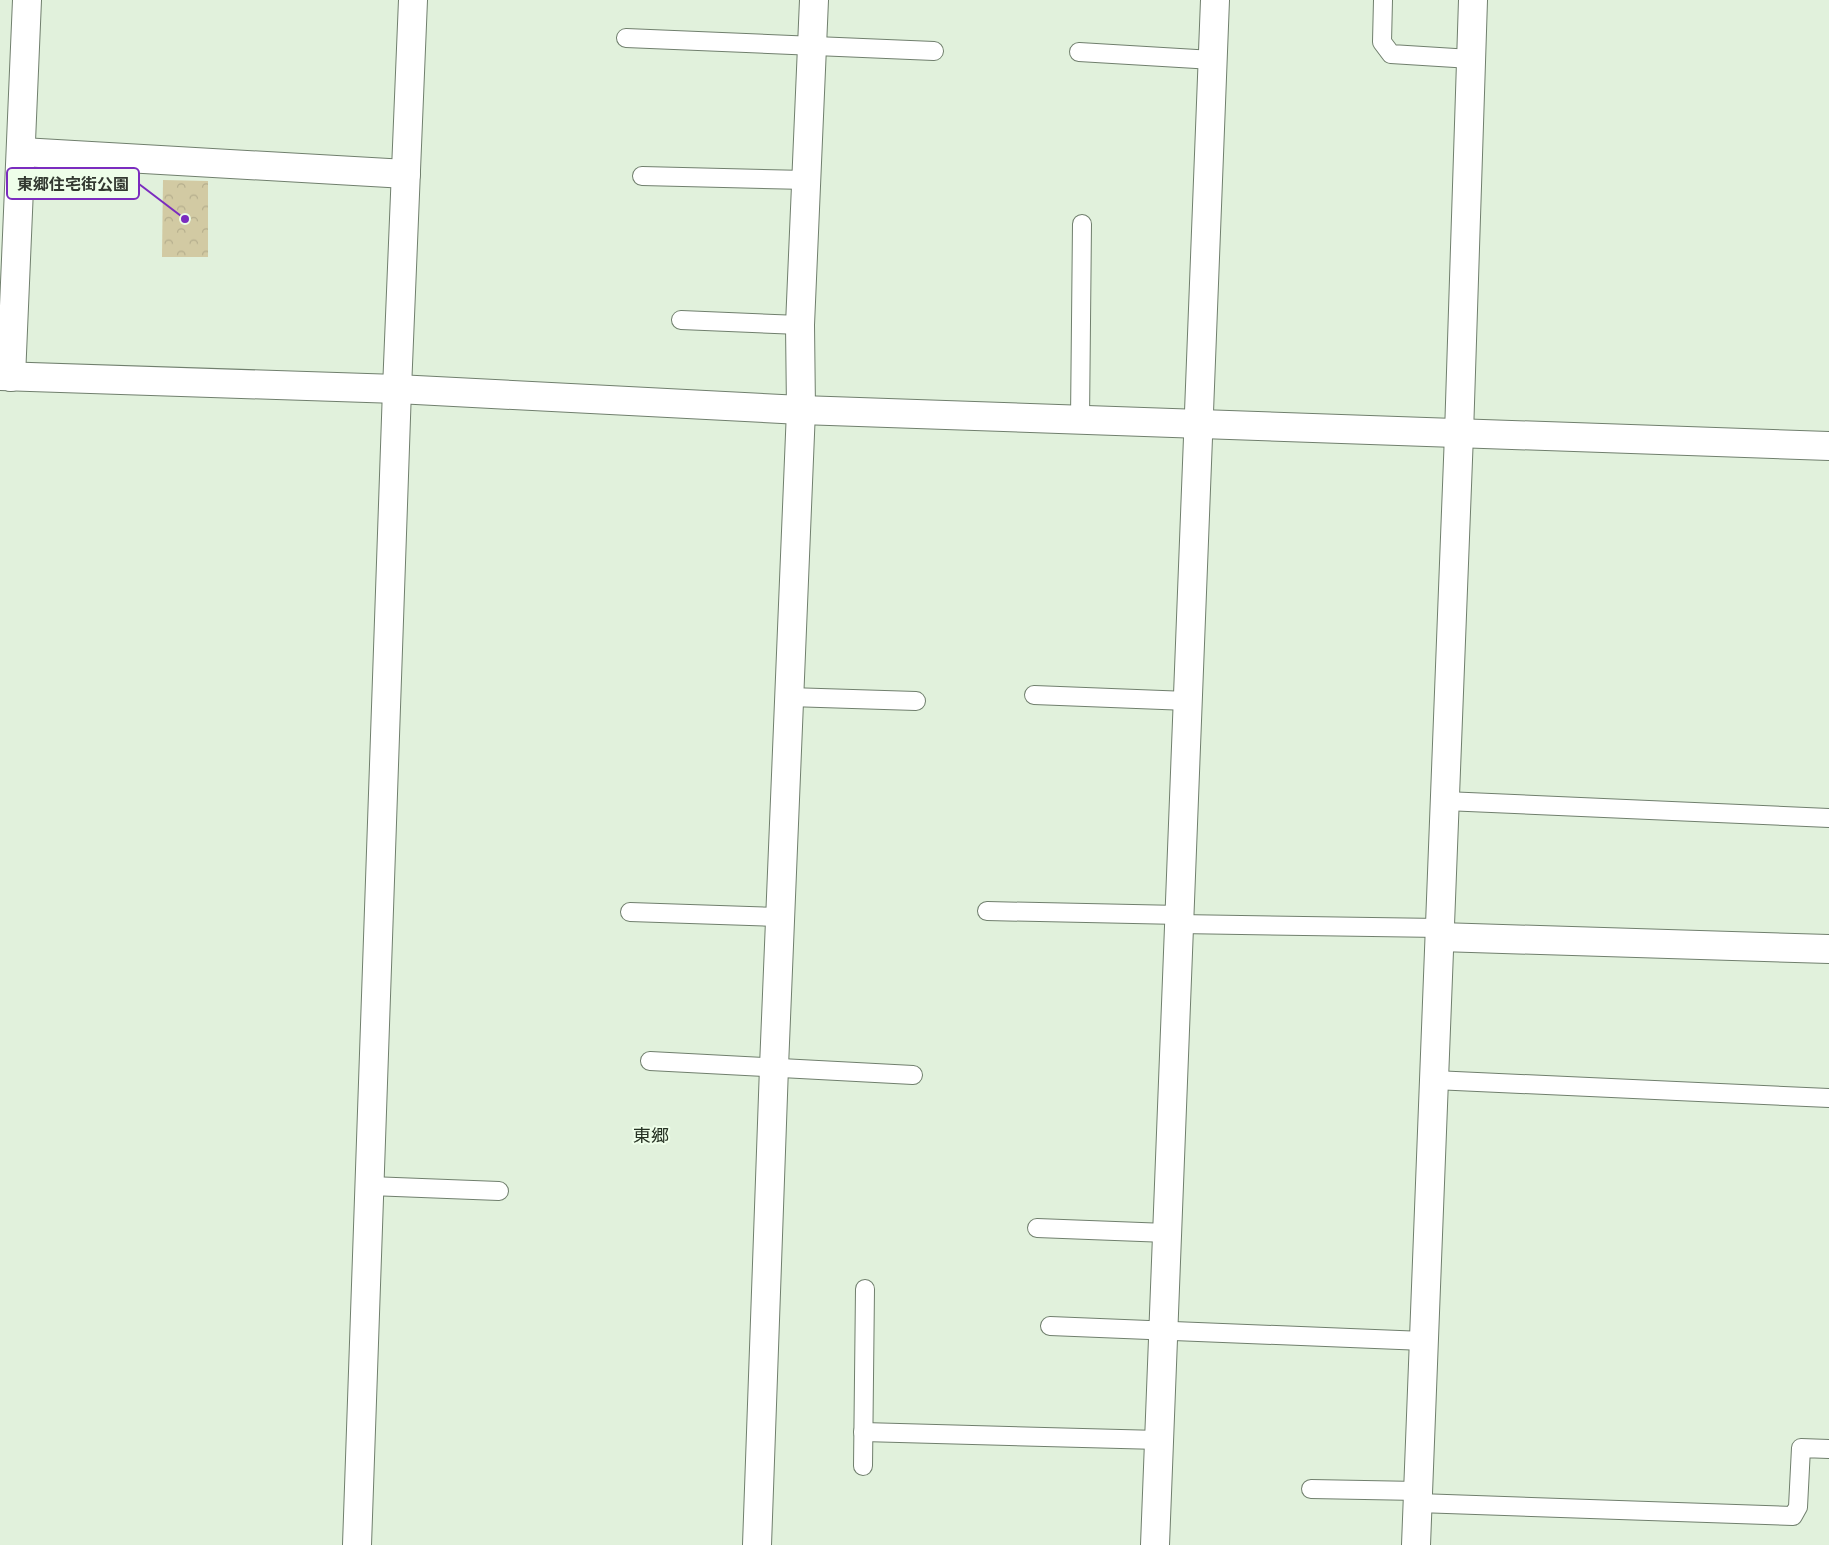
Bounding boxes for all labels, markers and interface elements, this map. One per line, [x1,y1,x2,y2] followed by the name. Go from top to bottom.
[7,168,139,199] callout: 東郷住宅街公園
[17,176,129,193] text: 東郷住宅街公園
[633,1126,669,1146] district label: 東郷

